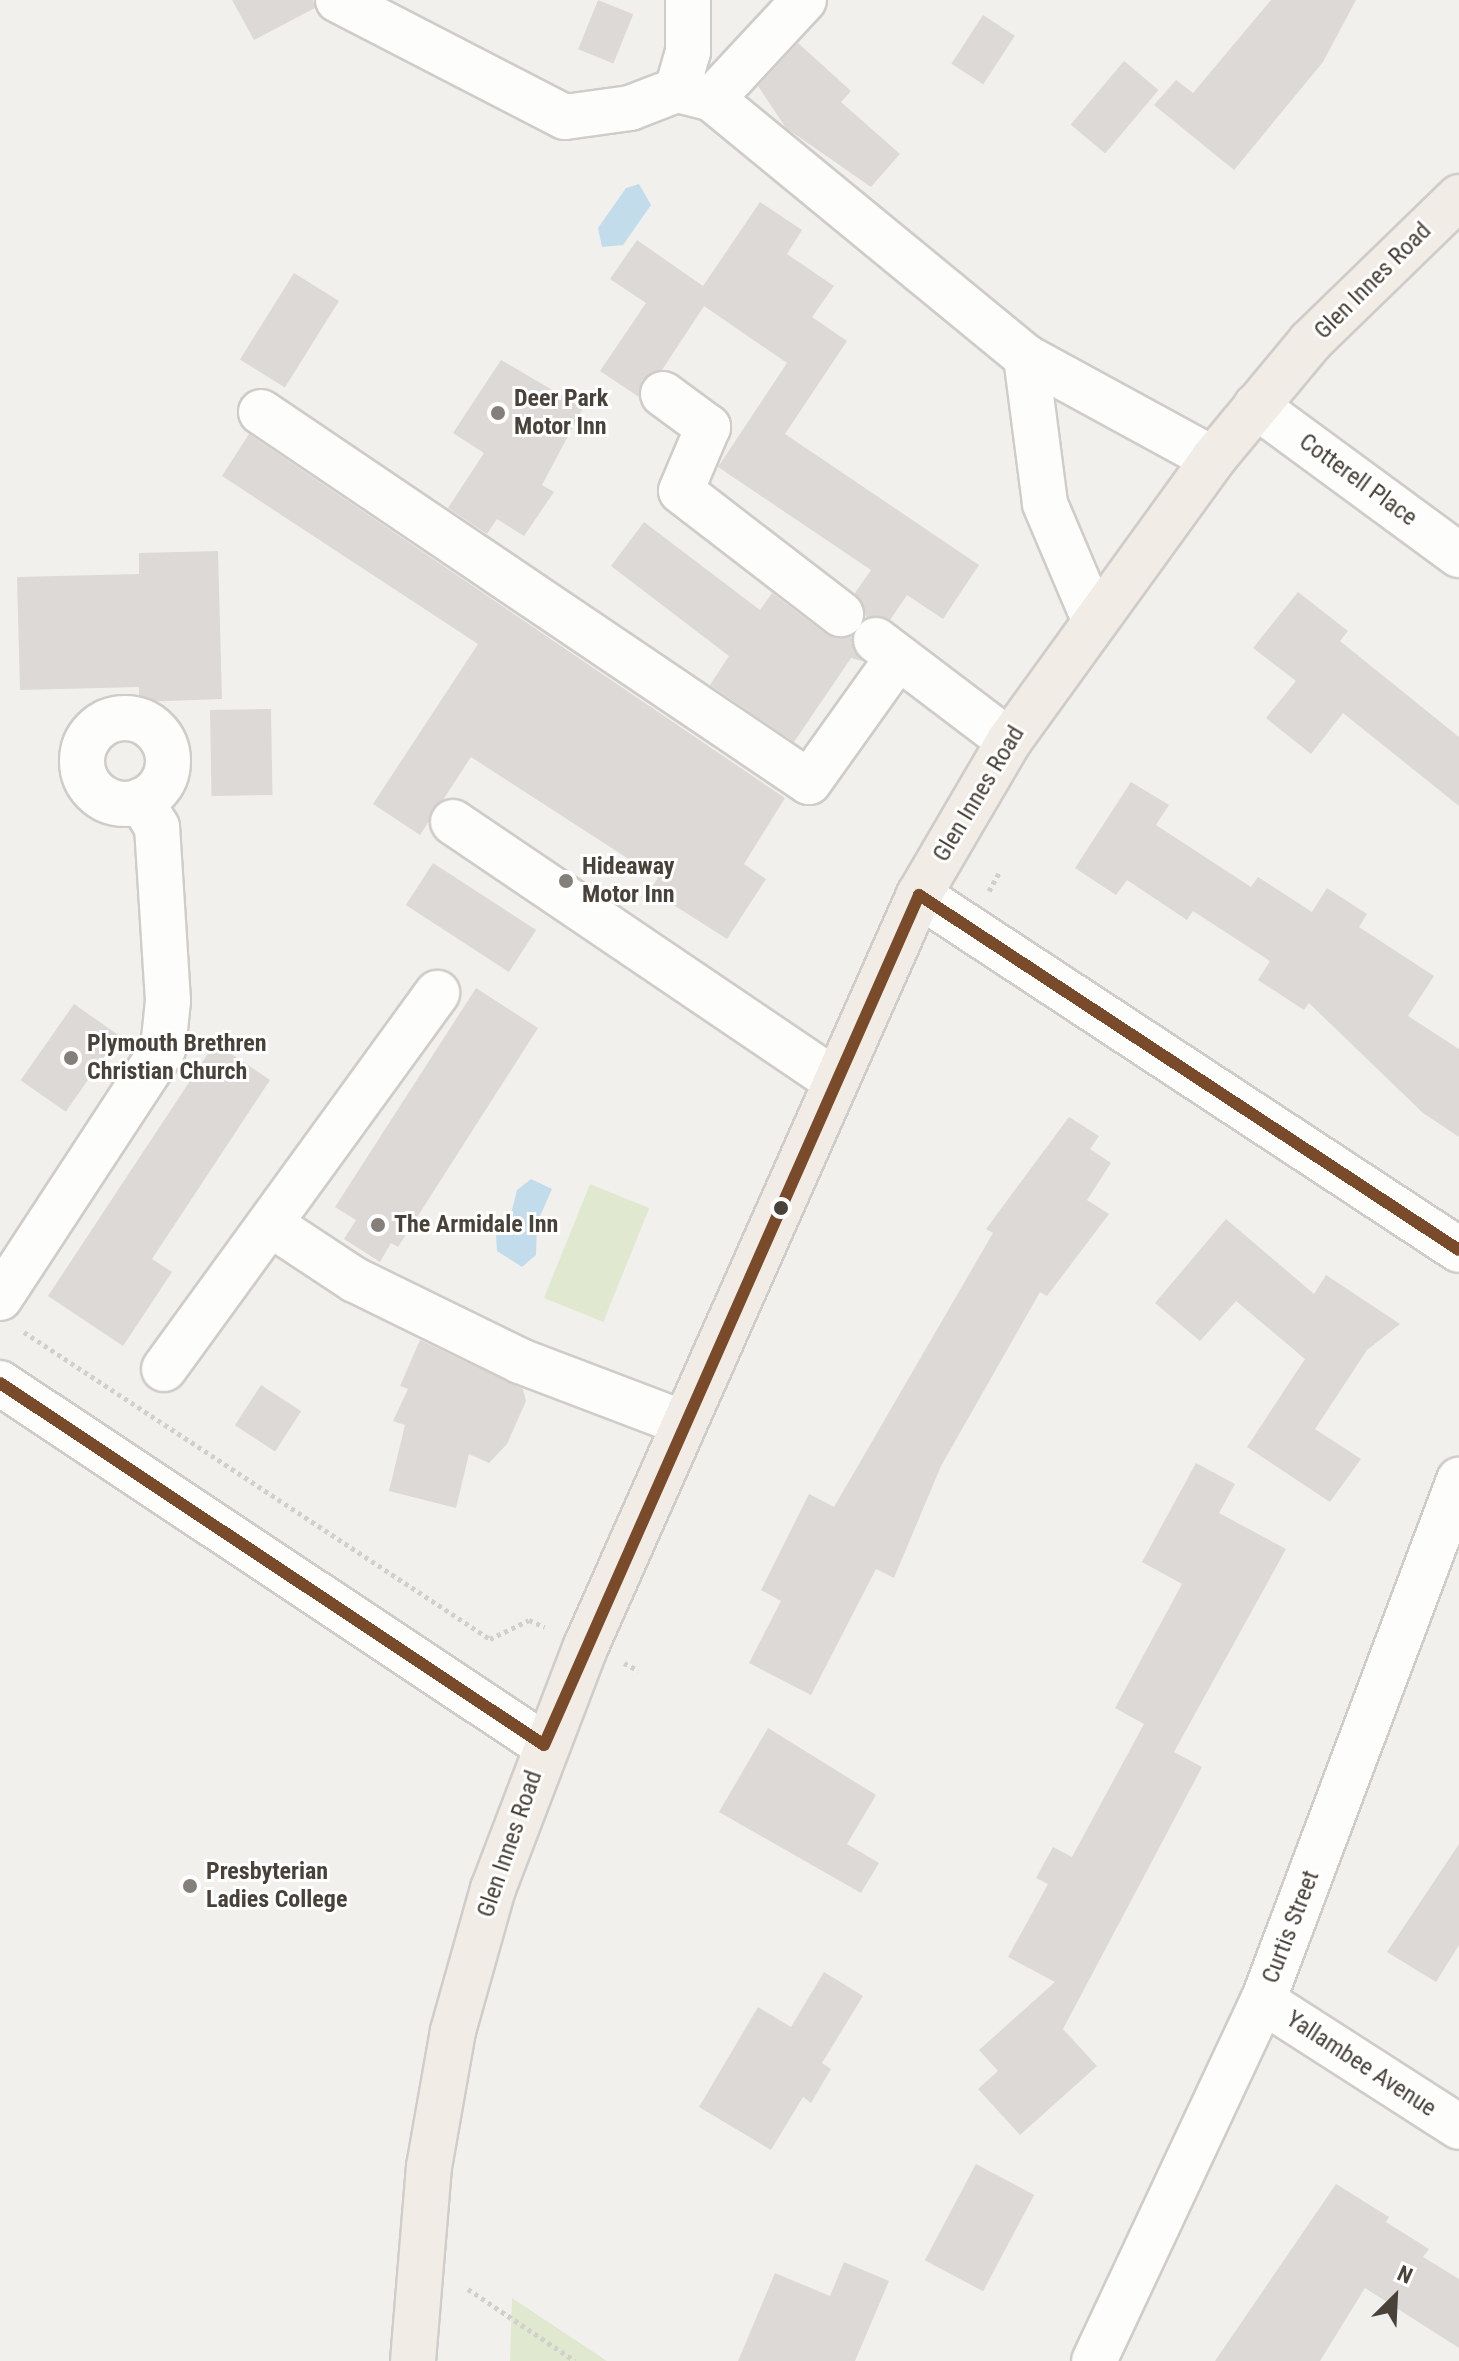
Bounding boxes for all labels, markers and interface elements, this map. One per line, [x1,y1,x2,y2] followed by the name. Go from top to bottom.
[1309,217,1437,345] street label: Glen Innes Road
[514,385,608,441] place label: Deer Park Motor Inn
[489,404,507,422] marker: Deer Park Motor Inn
[1293,428,1423,532] street label: Cotterell Place
[927,721,1031,867] street label: Glen Innes Road
[582,853,675,909] place label: Hideaway Motor Inn
[557,872,575,890] marker: Hideaway Motor Inn
[87,1030,266,1086] place label: Plymouth Brethren Christian Church
[62,1049,80,1067] marker: Plymouth Brethren Christian Church
[773,1200,789,1216] unlabelled marker
[394,1211,558,1239] place label: The Armidale Inn
[369,1216,387,1234] marker: The Armidale Inn
[471,1767,549,1921] street label: Glen Innes Road
[206,1858,347,1914] place label: Presbyterian Ladies College
[1256,1867,1326,1987] street label: Curtis Street
[181,1877,199,1895] marker: Presbyterian Ladies College
[1281,2005,1441,2123] street label: Yallambee Avenue
[1355,2257,1435,2337] north arrow
[1394,2260,1416,2289] text: N

